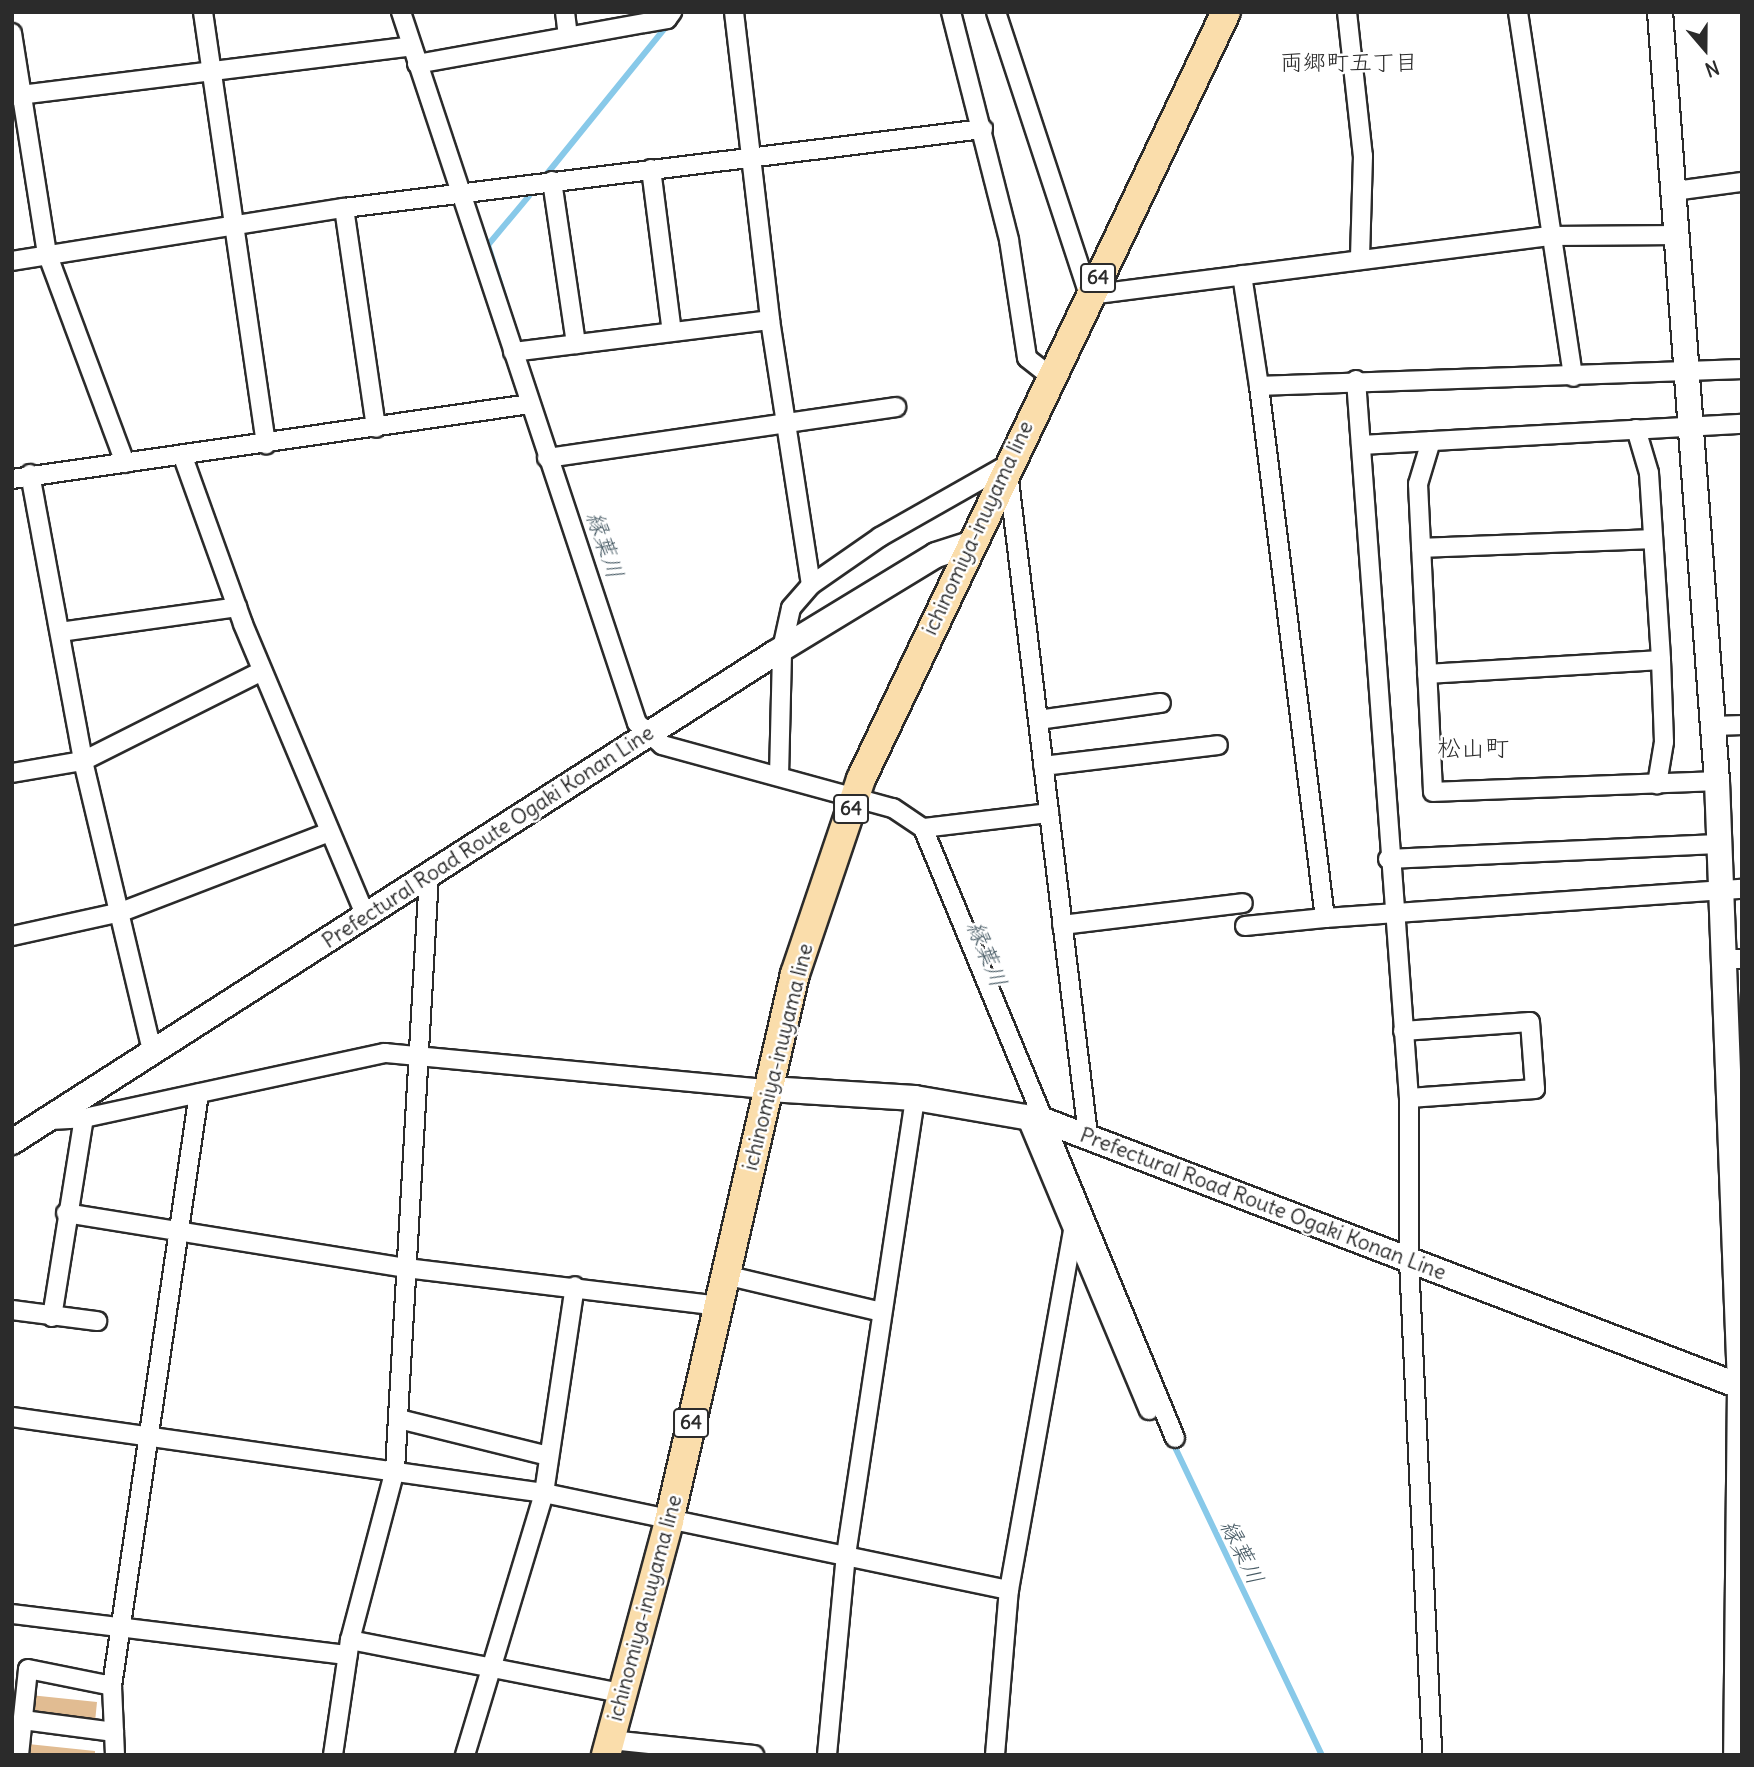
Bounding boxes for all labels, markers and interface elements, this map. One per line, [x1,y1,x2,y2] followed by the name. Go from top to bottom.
[1670,14,1740,84] north arrow
[1280,48,1418,76] district label: 両郷町五丁目
[1702,55,1722,82] text: N
[1079,262,1117,294] road number: 64
[917,417,1039,639] street label: ichinomiya-inuyama line
[581,508,629,582] water label: 縁葉川
[318,720,658,954] street label: Prefectural Road Route Ogaki Konan Line
[1437,734,1509,762] district label: 松山町
[832,794,870,824] road number: 64
[961,917,1013,991] water label: 縁葉川
[738,941,818,1173] street label: ichinomiya-inuyama line
[1076,1122,1450,1286] street label: Prefectural Road Route Ogaki Konan Line
[672,1408,710,1438] road number: 64
[603,1492,687,1724] street label: ichinomiya-inuyama line
[1214,1515,1270,1589] water label: 縁葉川

